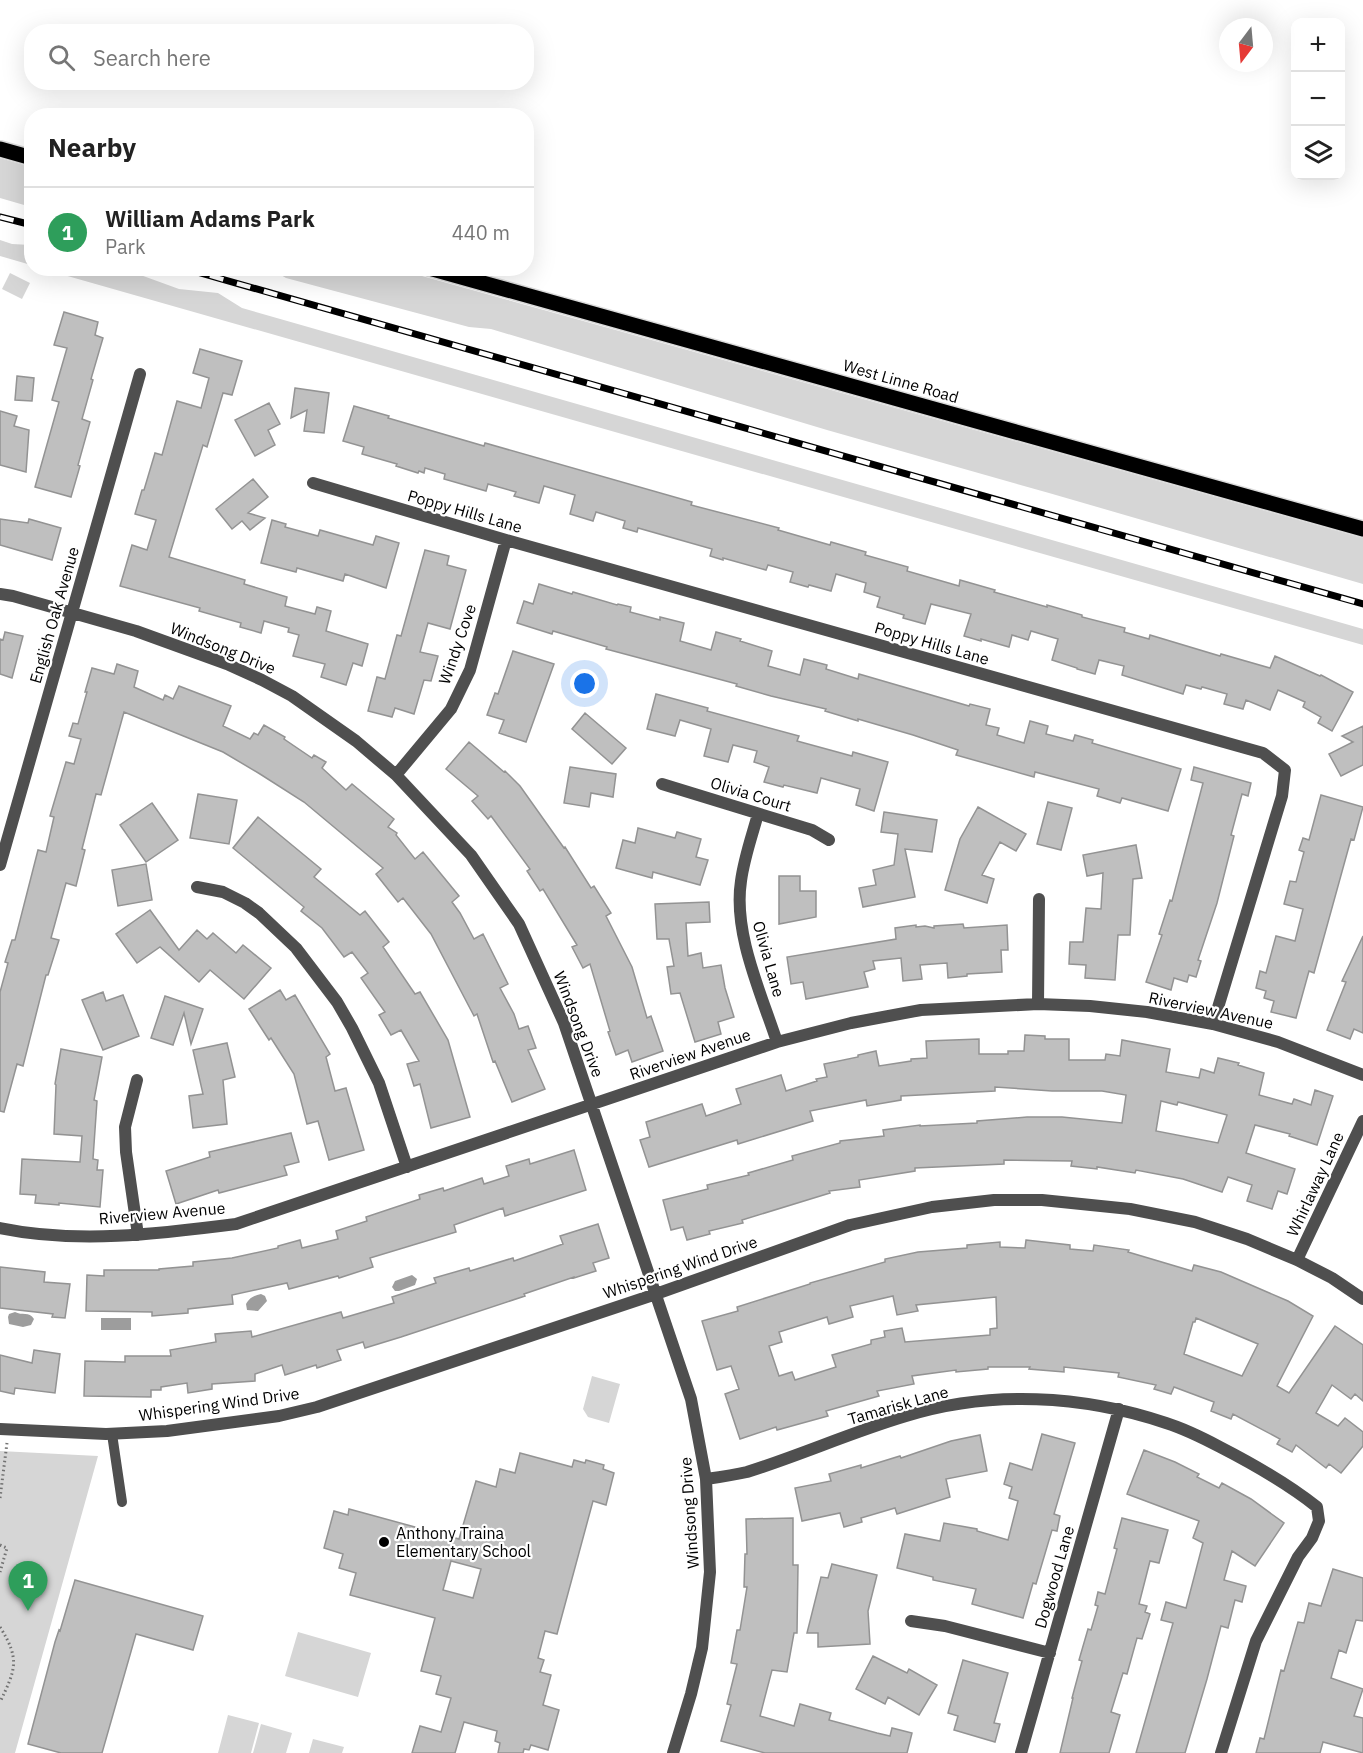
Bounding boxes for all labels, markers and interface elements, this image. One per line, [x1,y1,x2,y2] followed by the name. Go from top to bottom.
[1219,18,1273,72] north arrow
[1291,18,1345,180] map controls
[1291,18,1345,72] button: +
[24,24,534,90] search box
[45,41,78,74] icon: search
[93,43,211,72] text: Search here
[1291,72,1345,126] button: −
[1291,126,1345,180] button: layers
[48,130,136,164] text: Nearby
[105,204,315,233] text: William Adams Park
[62,219,74,246] text: 1
[452,219,510,246] text: 440 m
[105,233,145,260] text: Park
[841,355,961,407] street label: West Linne Road
[405,485,525,537] street label: Poppy Hills Lane
[25,544,83,686] street label: English Oak Avenue
[434,601,480,687] street label: Windy Cove
[872,617,992,669] street label: Poppy Hills Lane
[167,618,279,678] street label: Windsong Drive
[570,669,599,698] your location
[708,772,794,816] street label: Olivia Court
[749,919,789,1000] street label: Olivia Lane
[550,968,608,1080] street label: Windsong Drive
[1147,987,1275,1033] street label: Riverview Avenue
[627,1024,753,1084] street label: Riverview Avenue
[1282,1128,1348,1239] street label: Whirlaway Lane
[98,1197,226,1228] street label: Riverview Avenue
[600,1231,760,1303] street label: Whispering Wind Drive
[846,1381,951,1429] street label: Tamarisk Lane
[137,1383,301,1425] street label: Whispering Wind Drive
[675,1456,703,1569] street label: Windsong Drive
[396,1523,531,1561] place label: Anthony Traina Elementary School
[1030,1523,1078,1631] street label: Dogwood Lane
[377,1535,391,1549] marker: Anthony Traina Elementary School
[9,1562,48,1611] pin: 1

